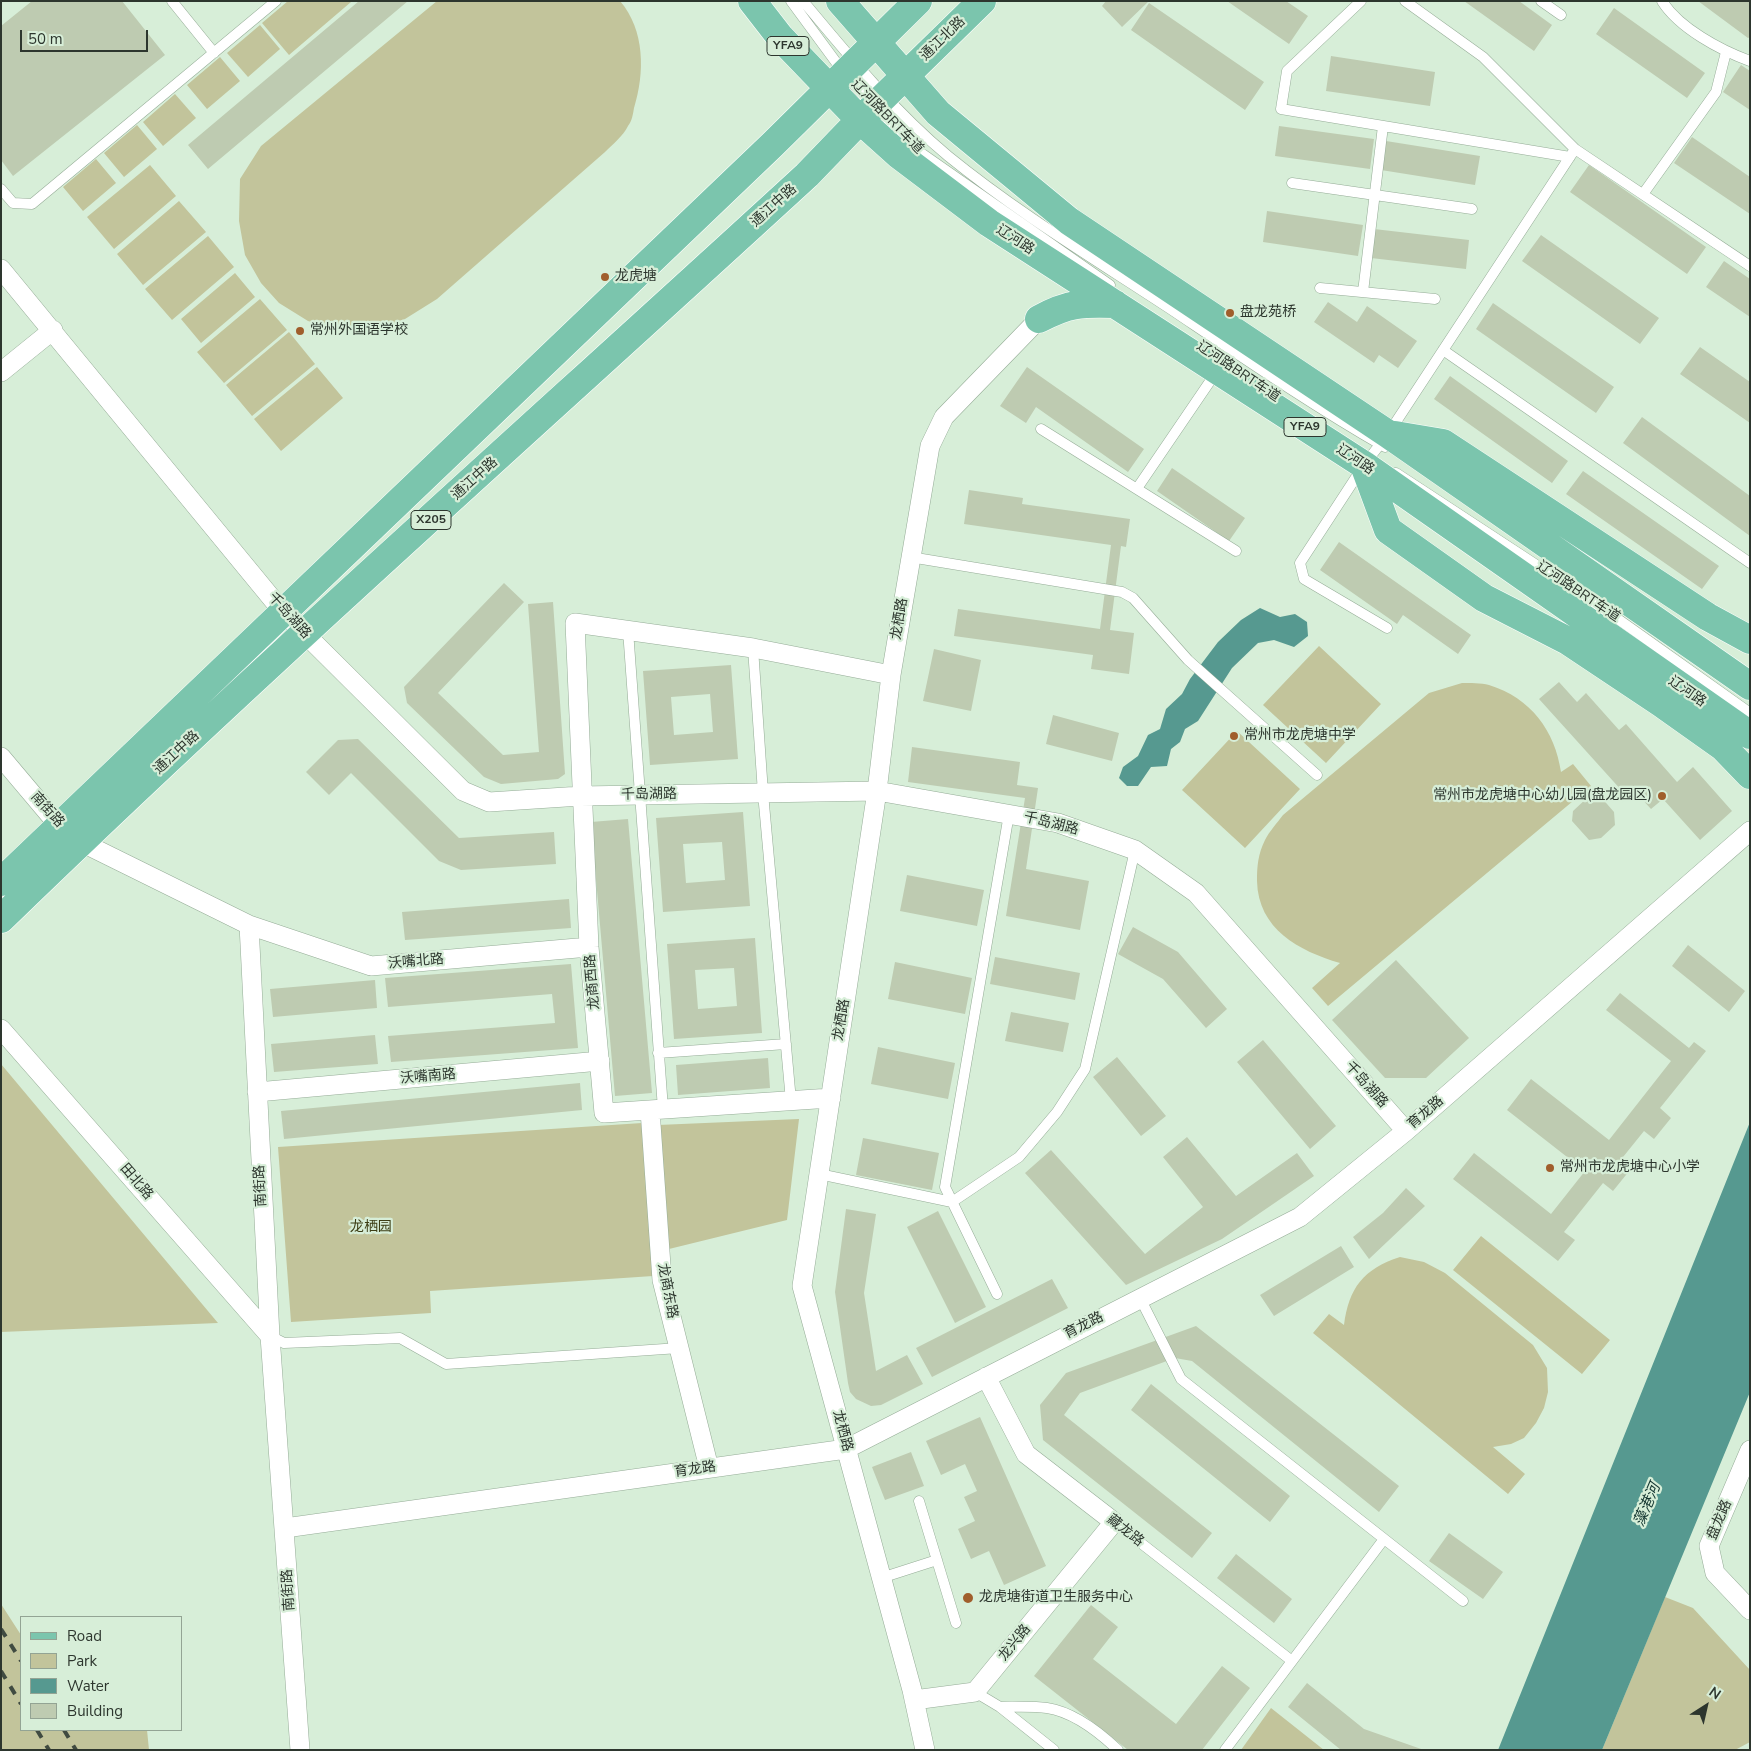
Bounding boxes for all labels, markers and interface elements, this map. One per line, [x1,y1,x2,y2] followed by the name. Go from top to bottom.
[917,14,969,64] street label: 通江北路
[22,20,150,52] scale bar
[28,29,63,49] text: 50 m
[767,36,809,56] road number: YFA9
[847,76,927,158] street label: 辽河路BRT车道
[748,181,800,231] street label: 通江中路
[993,222,1037,258] street label: 辽河路
[615,269,657,285] place label: 龙虎塘
[599,271,611,283] marker: 龙虎塘
[1240,305,1296,321] place label: 盘龙苑桥
[1224,307,1236,319] marker: 盘龙苑桥
[310,323,408,339] place label: 常州外国语学校
[294,325,306,337] marker: 常州外国语学校
[1193,338,1283,406] street label: 辽河路BRT车道
[1284,418,1326,437] road number: YFA9
[1333,441,1377,479] street label: 辽河路
[449,454,501,504] street label: 通江中路
[411,510,451,530] road number: X205
[1533,558,1623,626] street label: 辽河路BRT车道
[264,590,314,642] street label: 千岛湖路
[888,597,912,641] street label: 龙栖路
[1665,673,1709,711] street label: 辽河路
[151,728,203,778] street label: 通江中路
[1244,728,1356,744] place label: 常州市龙虎塘中学
[1228,730,1240,742] marker: 常州市龙虎塘中学
[621,786,677,804] street label: 千岛湖路
[1433,788,1652,804] place label: 常州市龙虎塘中心幼儿园(盘龙园区)
[27,789,67,831] street label: 南街路
[1656,790,1668,802] marker: 常州市龙虎塘中心幼儿园(盘龙园区)
[1022,809,1080,839] street label: 千岛湖路
[387,951,445,973] street label: 沃嘴北路
[582,953,604,1011] street label: 龙商西路
[830,998,854,1042] street label: 龙栖路
[1341,1059,1391,1111] street label: 千岛湖路
[399,1066,457,1088] street label: 沃嘴南路
[1405,1093,1447,1133] street label: 育龙路
[1560,1160,1700,1176] place label: 常州市龙虎塘中心小学
[116,1161,156,1203] street label: 田北路
[1544,1162,1556,1174] marker: 常州市龙虎塘中心小学
[252,1165,270,1207] street label: 南街路
[350,1220,392,1236] park label: 龙栖园
[653,1262,681,1320] street label: 龙商东路
[1061,1309,1107,1343] street label: 育龙路
[828,1409,856,1453] street label: 龙栖路
[673,1459,717,1481] street label: 育龙路
[1631,1481,1665,1529] water label: 藻港河
[1704,1497,1736,1543] street label: 盘龙路
[1103,1511,1147,1551] street label: 藏龙路
[279,1568,299,1612] street label: 南街路
[979,1590,1133,1606] place label: 龙虎塘街道卫生服务中心
[961,1591,975,1605] marker: 龙虎塘街道卫生服务中心
[20,1616,182,1731] legend
[995,1621,1035,1665] street label: 龙兴路
[67,1626,102,1646] text: Road
[67,1651,97,1671] text: Park
[67,1676,109,1696] text: Water
[1681,1681,1731,1731] north arrow
[1705,1683,1725,1704] text: N
[67,1701,123,1721] text: Building

